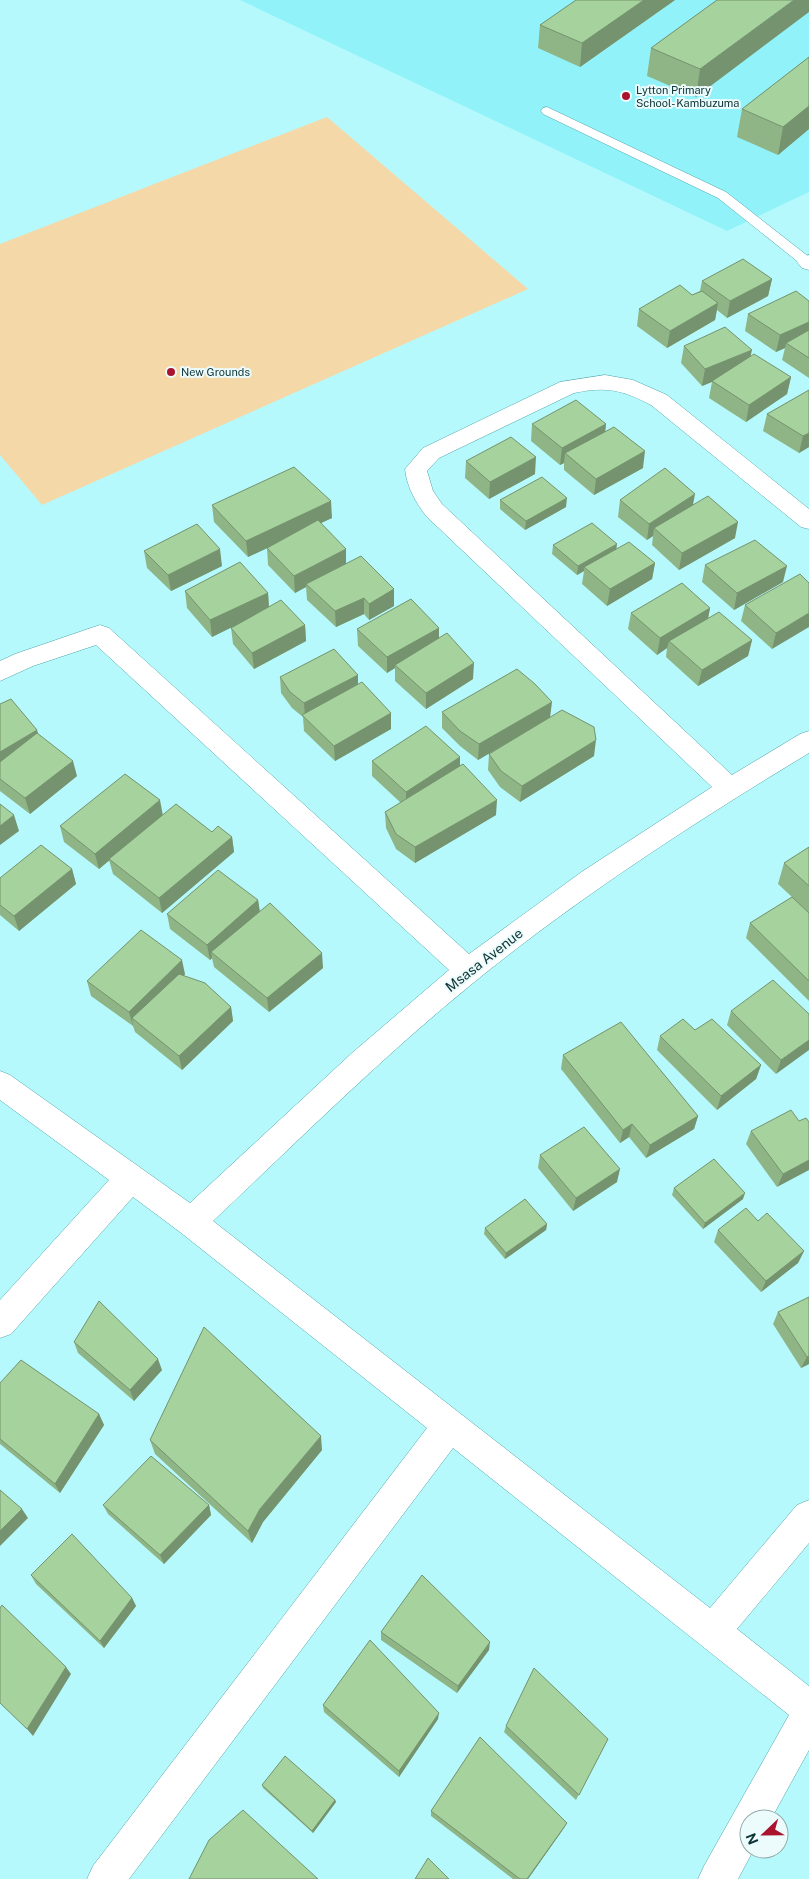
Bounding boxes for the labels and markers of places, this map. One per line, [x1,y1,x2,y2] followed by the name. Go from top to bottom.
[636,84,739,109] place label: Lytton Primary School- Kambuzuma
[620,90,632,102] marker: Lytton Primary School- Kambuzuma
[165,366,177,378] marker: New Grounds
[181,366,250,378] place label: New Grounds

